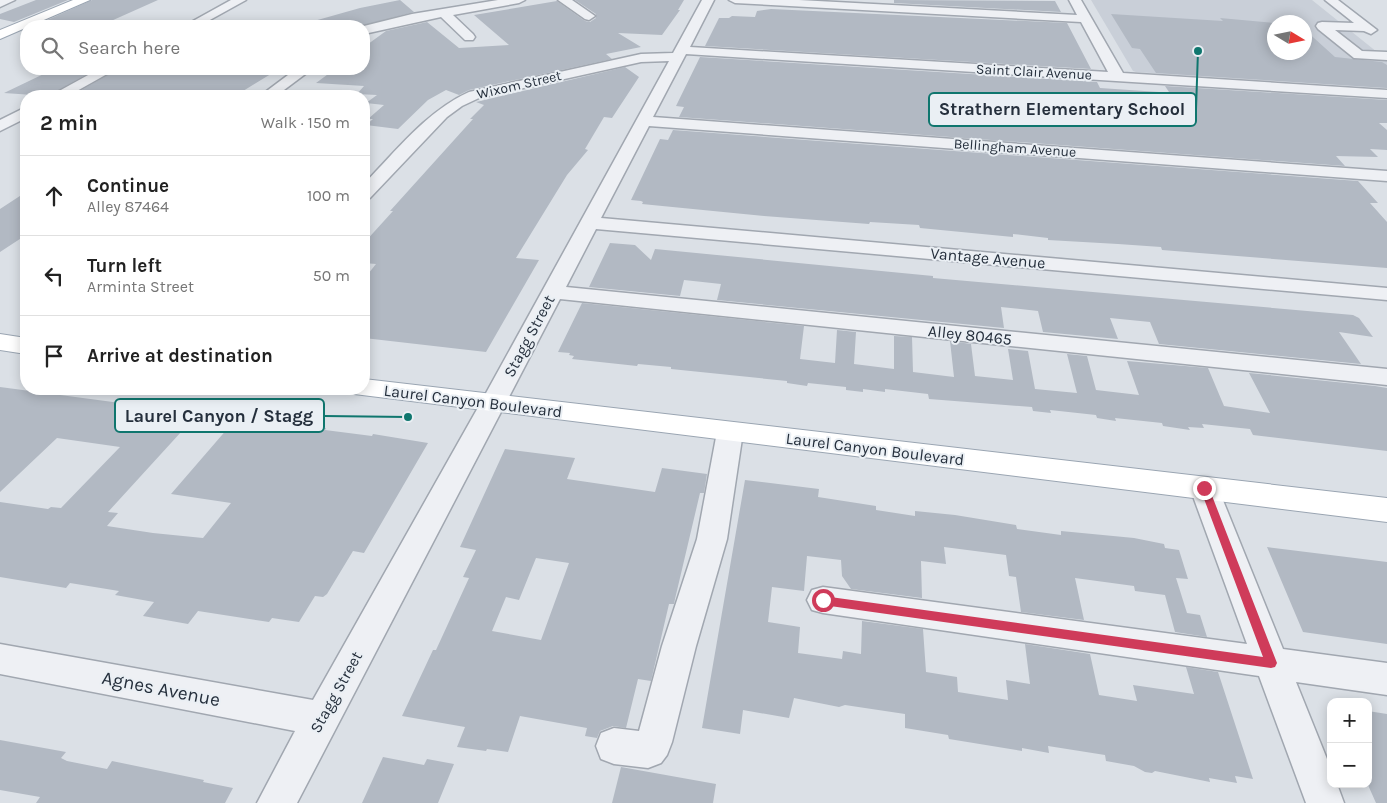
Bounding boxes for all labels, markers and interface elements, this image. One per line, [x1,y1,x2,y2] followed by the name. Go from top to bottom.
[1267,15,1312,60] north arrow
[20,20,370,75] search box
[38,34,66,62] icon: search
[78,37,180,59] text: Search here
[976,60,1092,84] street label: Saint Clair Avenue
[475,67,563,103] street label: Wixom Street
[929,93,1196,126] callout: Strathern Elementary School
[939,98,1185,120] text: Strathern Elementary School
[40,111,98,135] text: 2 min
[261,113,350,132] text: Walk · 150 m
[953,135,1077,161] street label: Bellingham Avenue
[87,175,169,197] text: Continue
[40,182,68,210] icon: ahead
[307,186,350,205] text: 100 m
[87,197,169,216] text: Alley 87464
[930,244,1046,272] street label: Vantage Avenue
[87,255,162,277] text: Turn left
[40,262,68,290] icon: left
[313,266,350,285] text: 50 m
[87,277,194,296] text: Arminta Street
[499,292,559,380] street label: Stagg Street
[927,321,1013,349] street label: Alley 80465
[40,342,68,370] icon: arrive
[87,345,273,367] text: Arrive at destination
[383,381,563,421] street label: Laurel Canyon Boulevard
[115,399,324,432] callout: Laurel Canyon / Stagg
[125,405,314,427] text: Laurel Canyon / Stagg
[785,429,965,469] street label: Laurel Canyon Boulevard
[1193,477,1216,500] route end
[812,589,835,612] route start
[306,648,366,736] street label: Stagg Street
[100,667,222,711] street label: Agnes Avenue
[1327,698,1372,788] map controls
[1327,698,1372,743] button: +
[1327,743,1372,788] button: −

